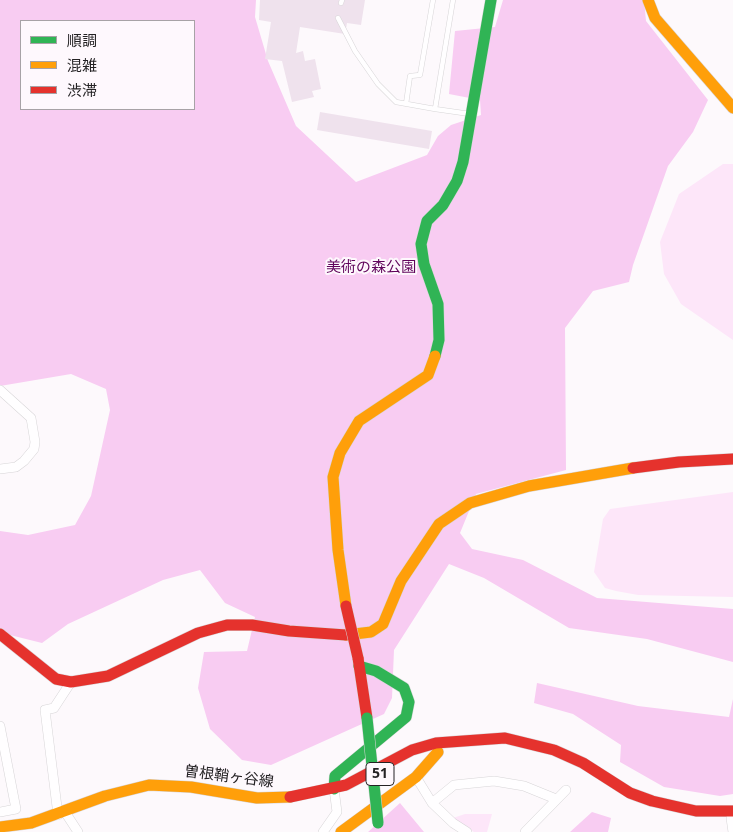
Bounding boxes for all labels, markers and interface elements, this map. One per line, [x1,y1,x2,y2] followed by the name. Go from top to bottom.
[20,20,195,110] legend
[67,30,97,50] text: 順調
[67,55,97,75] text: 混雑
[67,80,97,100] text: 渋滞
[326,259,416,277] park label: 美術の森公園
[366,762,394,786] road number: 51
[183,763,275,791] street label: 曽根鞘ヶ谷線

